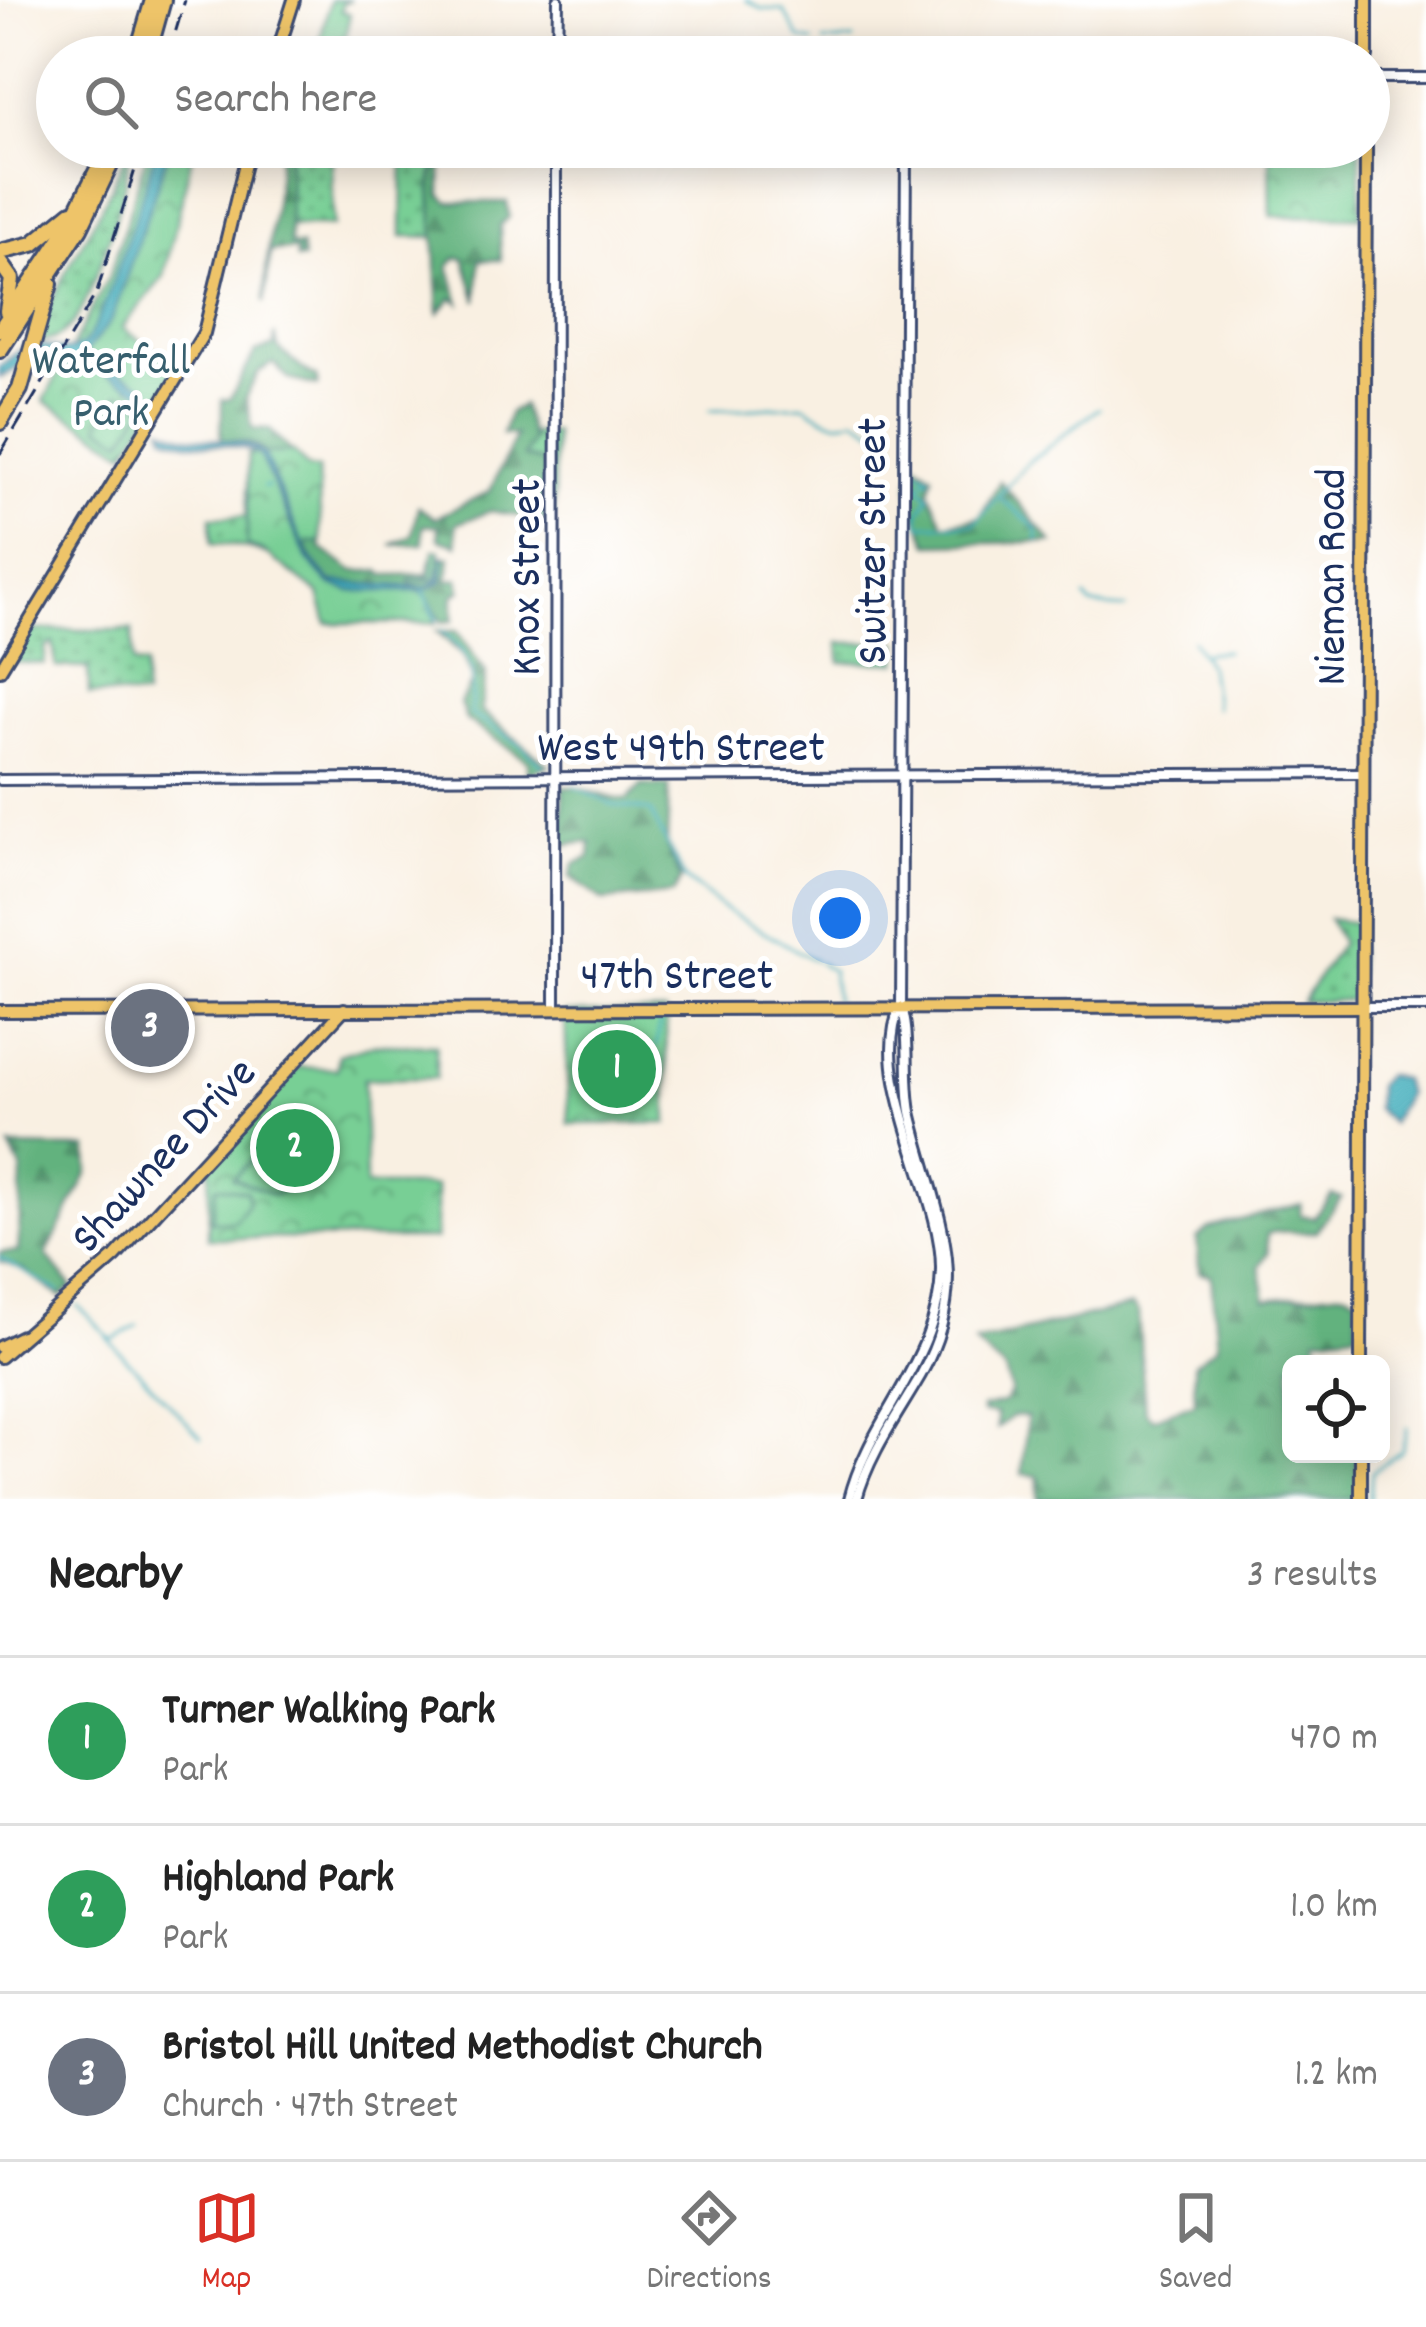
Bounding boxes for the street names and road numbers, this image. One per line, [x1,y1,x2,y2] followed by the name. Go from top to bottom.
[844,418,908,664] street label: Switzer Street
[1303,468,1367,686] street label: Nieman Road
[498,478,562,676] street label: Knox Street
[537,719,825,783] street label: West 49th Street
[581,947,773,1011] street label: 47th Street
[58,1045,274,1270] street label: Shawnee Drive

